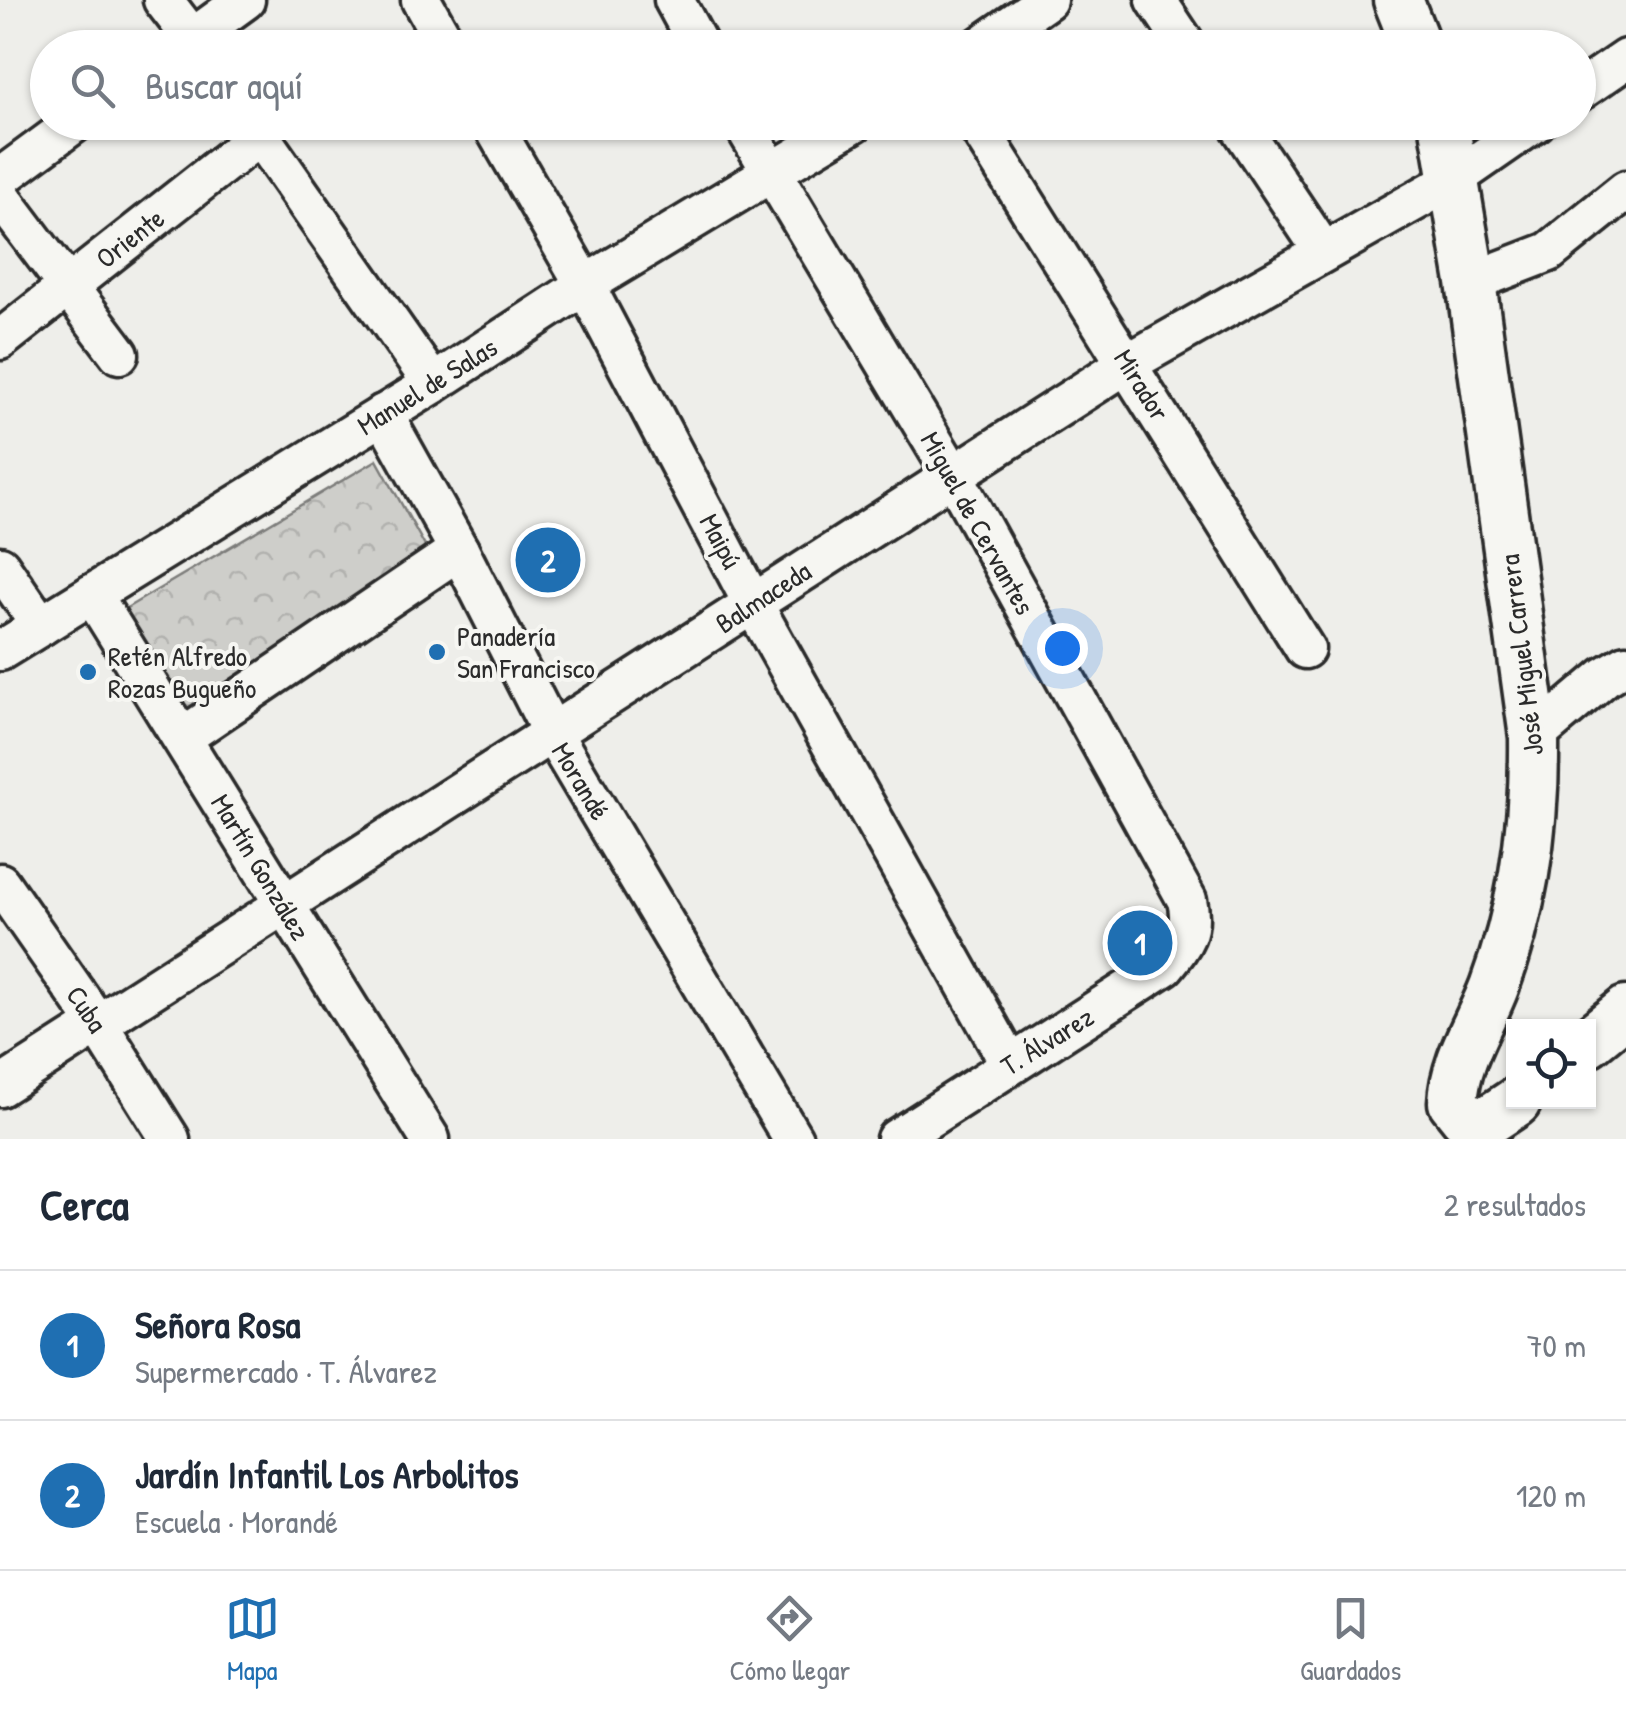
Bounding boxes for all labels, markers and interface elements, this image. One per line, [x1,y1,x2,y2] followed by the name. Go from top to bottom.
[30,30,1596,140] search box
[65,58,120,113] icon: search
[145,59,303,111] text: Buscar aquí
[88,199,172,277] street label: Oriente
[350,328,504,444] street label: Manuel de Salas
[1105,342,1179,428] street label: Mirador
[912,425,1044,621] street label: Miguel de Cervantes
[691,507,751,575] street label: Maipú
[516,522,580,598] pin: 2
[708,552,818,642] street label: Balmaceda
[1490,552,1552,758] street label: José Miguel Carrera
[457,617,595,687] place label: Panadería San Francisco
[1037,623,1088,674] your location
[108,637,256,707] place label: Retén Alfredo Rozas Bugueño
[426,641,448,663] marker: Panadería San Francisco
[77,661,99,683] marker: Retén Alfredo Rozas Bugueño
[543,735,619,827] street label: Morandé
[202,787,320,947] street label: Martín González
[1108,906,1172,980] pin: 1
[58,978,116,1040] street label: Cuba
[993,998,1101,1084] street label: T. Álvarez
[1506,1019,1596,1109] map controls
[1506,1019,1596,1109] button: locate
[40,1176,129,1233] text: Cerca
[1444,1183,1586,1226] text: 2 resultados
[135,1298,300,1350] text: Señora Rosa
[67,1324,78,1367] text: 1
[1527,1324,1586,1367] text: 70 m
[135,1350,437,1393] text: Supermercado · T. Álvarez
[135,1448,519,1500] text: Jardín Infantil Los Arbolitos
[65,1474,80,1517] text: 2
[1516,1474,1586,1517] text: 120 m
[135,1500,338,1543] text: Escuela · Morandé
[225,1591,280,1689] tab: Mapa
[729,1591,850,1689] tab: Cómo llegar
[1300,1591,1401,1689] tab: Guardados

